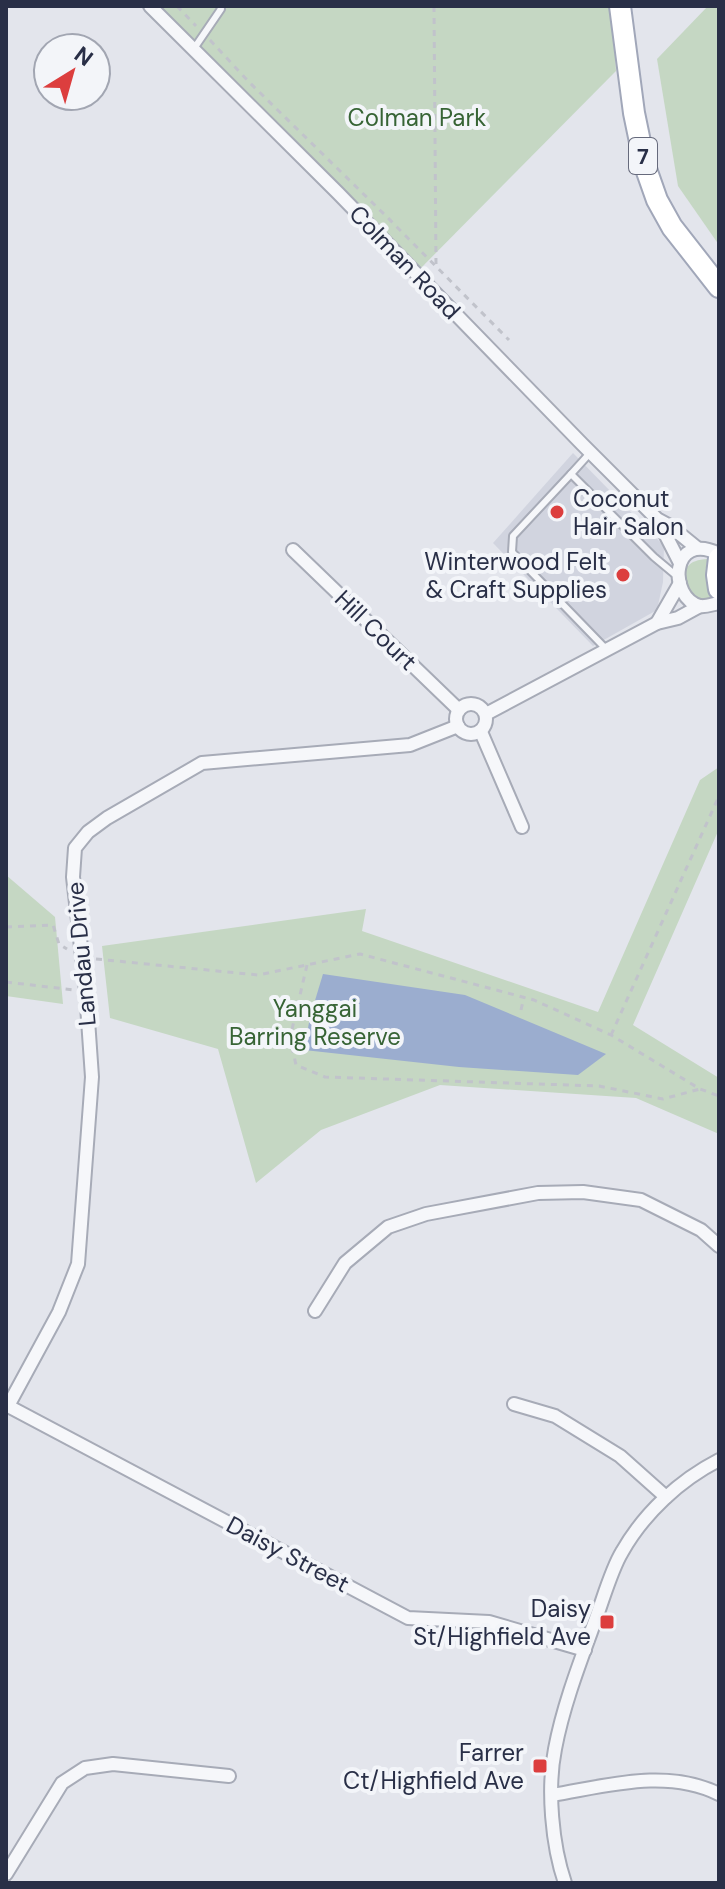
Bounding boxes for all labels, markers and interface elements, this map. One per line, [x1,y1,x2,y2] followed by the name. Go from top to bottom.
[32,32,112,112] north arrow
[69,40,99,73] text: N
[348,102,486,133] park label: Colman Park
[629,138,657,174] road number: 7
[343,198,467,326] street label: Colman Road
[573,483,684,542] place label: Coconut Hair Salon
[548,503,566,521] marker: Coconut Hair Salon
[424,546,607,605] place label: Winterwood Felt & Craft Supplies
[614,566,632,584] marker: Winterwood Felt & Craft Supplies
[328,583,424,677] street label: Hill Court
[59,881,103,1027] street label: Landau Drive
[229,993,401,1052] park label: Yanggai Barring Reserve
[221,1509,355,1599] street label: Daisy Street
[413,1593,591,1652] place label: Daisy St/Highfield Ave
[598,1613,616,1631] marker: Daisy St/Highfield Ave
[343,1737,524,1796] place label: Farrer Ct/Highfield Ave
[531,1757,549,1775] marker: Farrer Ct/Highfield Ave

